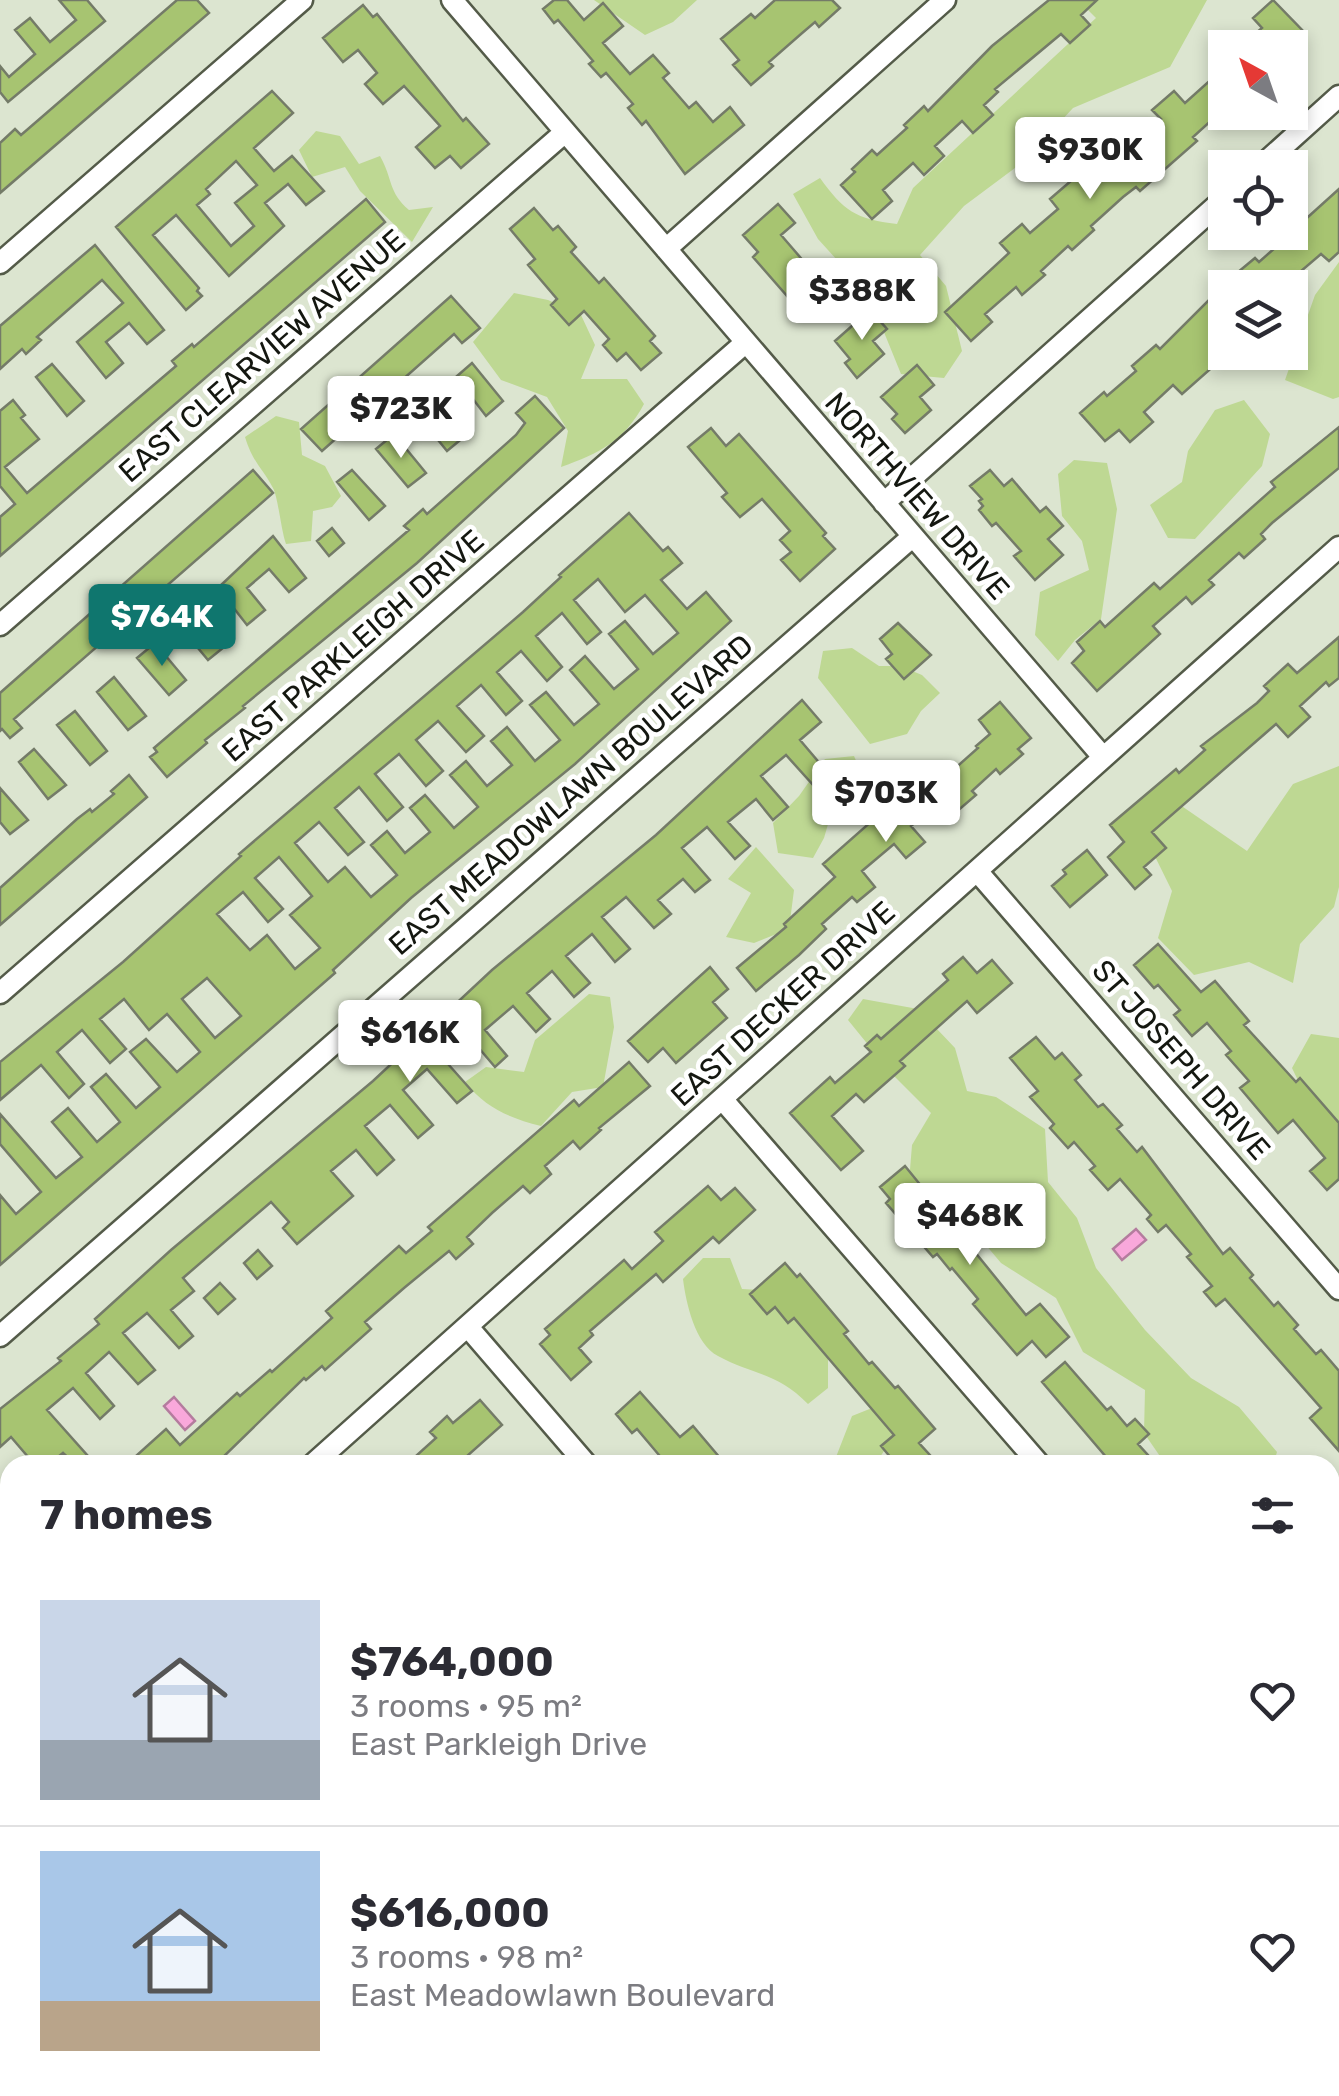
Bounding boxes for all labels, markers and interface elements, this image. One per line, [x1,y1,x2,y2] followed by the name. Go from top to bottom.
[1208,30,1308,130] north arrow
[1208,30,1308,370] map controls
[1020,117,1160,202] pin: $930K
[1037,130,1143,168] text: $930K
[1208,150,1308,250] button: locate
[112,222,412,490] street label: EAST CLEARVIEW AVENUE
[792,258,932,343] pin: $388K
[1208,270,1308,370] button: layers
[808,271,916,309] text: $388K
[331,376,471,461] pin: $723K
[817,385,1017,607] street label: NORTHVIEW DRIVE
[350,389,452,427] text: $723K
[215,523,491,769] street label: EAST PARKLEIGH DRIVE
[92,584,232,669] pin: $764K
[111,597,213,635] text: $764K
[382,627,760,963] street label: EAST MEADOWLAWN BOULEVARD
[816,760,956,845] pin: $703K
[834,773,938,811] text: $703K
[664,894,902,1114] street label: EAST DECKER DRIVE
[1084,953,1278,1167] street label: ST JOSEPH DRIVE
[340,1000,480,1085] pin: $616K
[360,1013,460,1051] text: $616K
[900,1183,1040,1268] pin: $468K
[917,1196,1023,1234] text: $468K
[1245,1488,1300,1543] icon: filters
[40,1490,213,1540] text: 7 homes
[350,1637,554,1687] text: $764,000
[120,1640,240,1760] icon: home
[1245,1673,1300,1728] icon: heart
[350,1687,582,1725] text: 3 rooms · 95 m²
[350,1725,647,1763] text: East Parkleigh Drive
[350,1888,550,1938] text: $616,000
[120,1891,240,2011] icon: home
[1245,1924,1300,1979] icon: heart
[350,1938,583,1976] text: 3 rooms · 98 m²
[350,1976,775,2014] text: East Meadowlawn Boulevard

